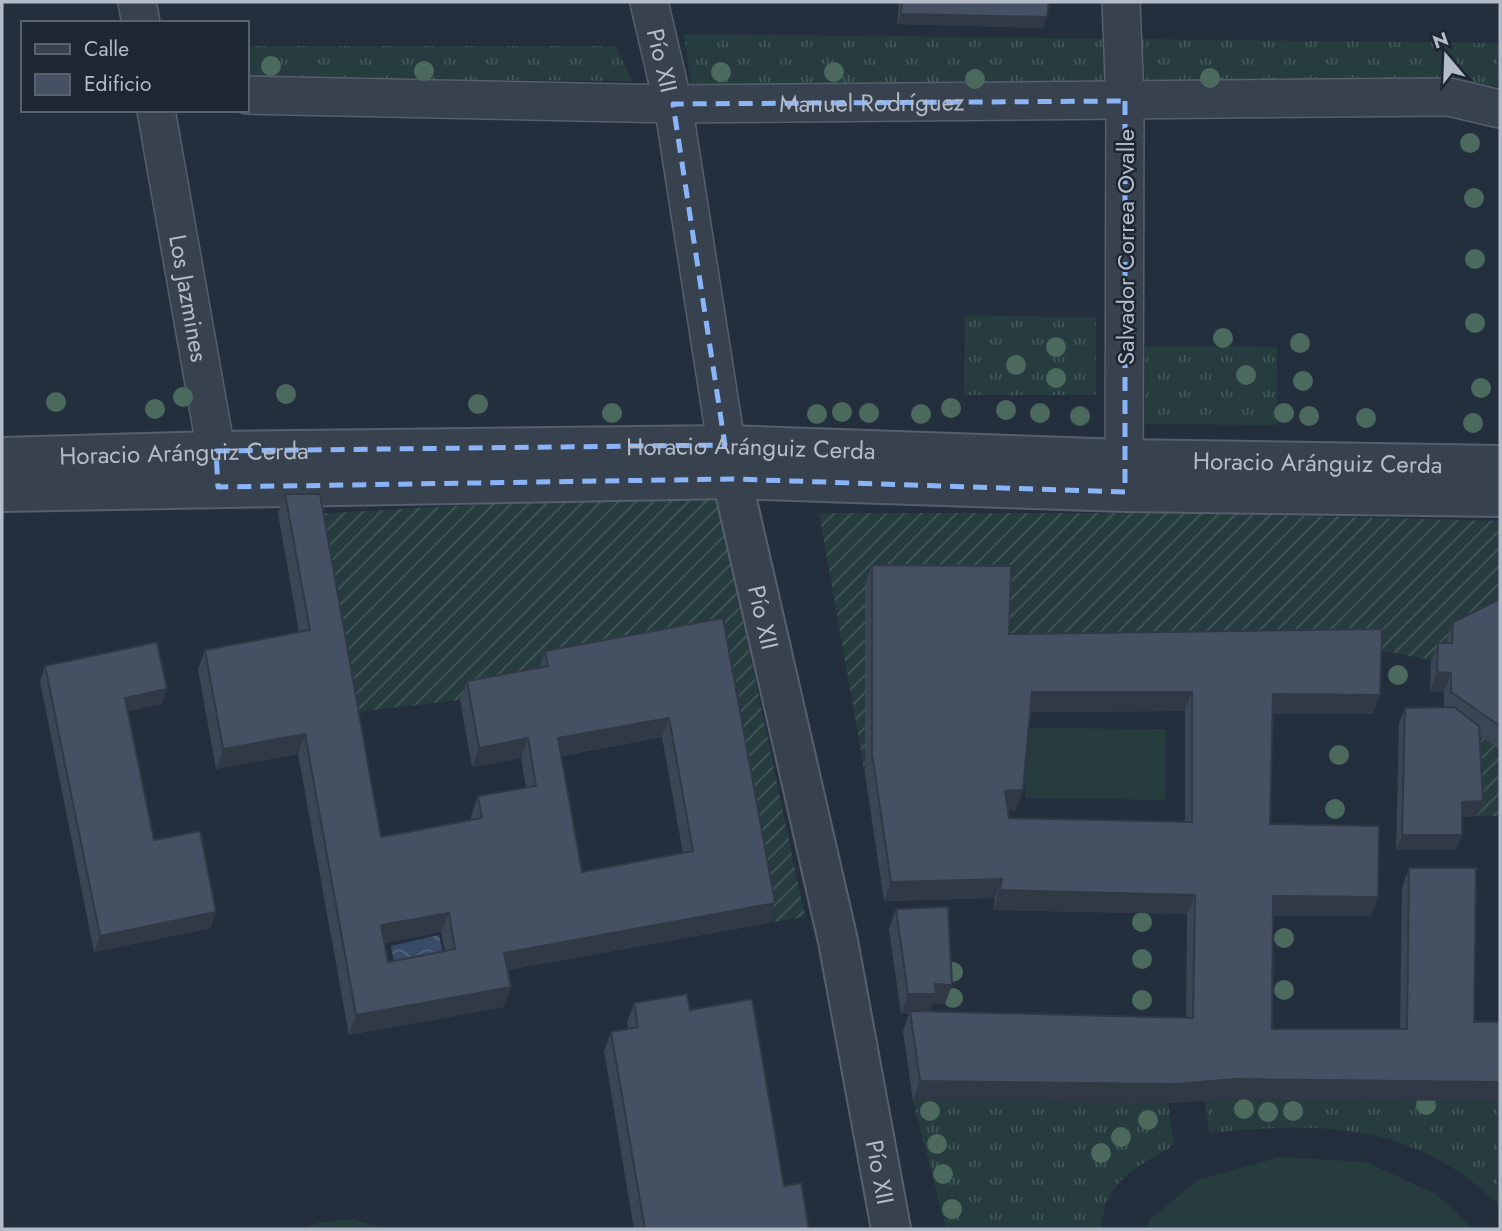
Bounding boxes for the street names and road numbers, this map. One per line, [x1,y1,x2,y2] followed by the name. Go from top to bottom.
[638,25,687,96] street label: Pío XII
[779,84,965,121] street label: Manuel Rodríguez
[1108,129,1143,365] street label: Salvador Correa Ovalle
[161,232,217,365] street label: Los Jazmines
[626,427,876,468] street label: Horacio Aránguiz Cerda
[59,432,309,473] street label: Horacio Aránguiz Cerda
[1193,443,1443,482] street label: Horacio Aránguiz Cerda
[739,582,788,653] street label: Pío XII
[857,1137,904,1207] street label: Pío XII

